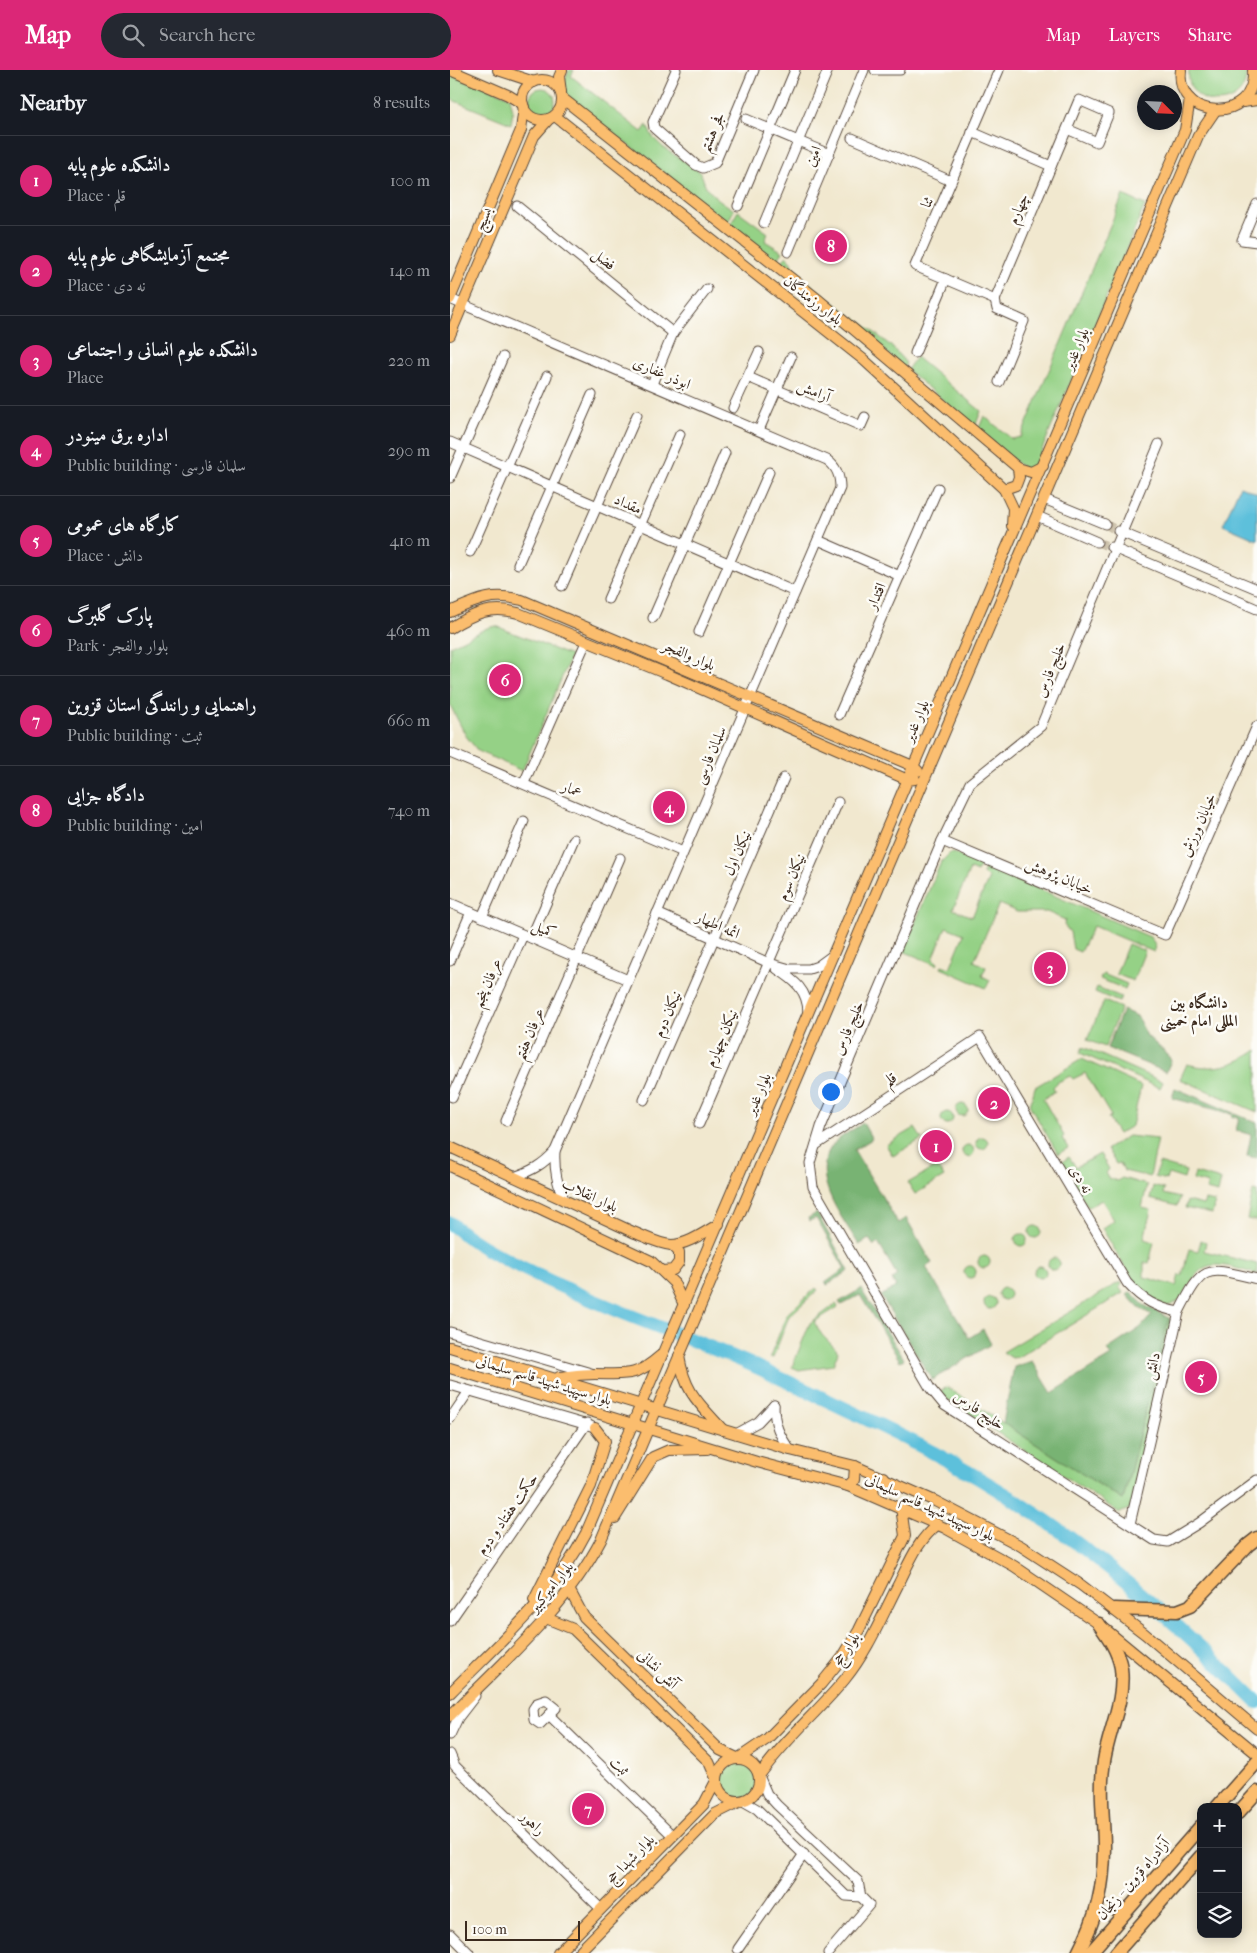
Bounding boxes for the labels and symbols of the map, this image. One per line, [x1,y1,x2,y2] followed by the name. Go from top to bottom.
[1137,85,1182,130] north arrow
[695,109,734,157] street label: فجر هشتم
[801,143,825,169] street label: امین
[1003,191,1036,229] street label: چهارم
[917,194,937,210] street label: ثنا
[470,204,501,235] street label: بسیج
[815,227,847,265] pin: 8
[587,244,619,275] street label: فضل
[780,271,846,329] street label: بلوار رزمندگان
[1058,325,1093,375] street label: بلوار غدیر
[630,353,694,393] street label: ابوذر غفاری
[794,376,835,408] street label: آرامش
[611,490,645,518] street label: مقداد
[861,580,890,614] street label: اقتدار
[658,635,718,675] street label: بلوار والفجر
[1031,640,1074,702] street label: خلیج فارس
[489,661,521,699] pin: 6
[898,697,933,747] street label: بلوار غدیر
[690,724,732,787] street label: سلمان فارسی
[557,776,585,801] street label: عمار
[653,788,685,826] pin: 4
[1176,790,1220,860] street label: خیابان ورزش
[719,828,755,878] street label: نیکان اول
[773,851,813,905] street label: نیکان سوم
[1022,854,1095,899] street label: خیابان پژوهش
[692,907,743,943] street label: ائمه اطهار
[528,916,559,944] street label: کمیل
[1034,949,1066,987] pin: 3
[469,956,510,1012] street label: عرفان پنجم
[649,988,688,1041] street label: نیکان دوم
[1160,992,1238,1035] district label: دانشگاه بین المللی امام خمینی
[829,998,872,1060] street label: خلیج فارس
[510,1005,554,1065] street label: عرفان هفتم
[701,1006,745,1071] street label: نیکان چهارم
[880,1068,903,1095] street label: قلم
[740,1070,775,1120] street label: بلوار غدیر
[818,1079,844,1105] your location
[978,1084,1010,1122] pin: 2
[920,1127,952,1165] pin: 1
[1066,1162,1097,1197] street label: نه دی
[559,1174,621,1216] street label: بلوار انقلاب
[1140,1350,1165,1382] street label: دانش
[472,1351,614,1415] street label: بلوار سپهبد شهید قاسم سلیمانی
[1185,1358,1217,1396] pin: 5
[947,1387,1008,1438] street label: خلیج فارس
[860,1469,998,1550] street label: بلوار سپهبد شهید قاسم سلیمانی
[472,1470,545,1561] street label: حکمت هفتاد و دوم
[524,1558,577,1618] street label: بلوار امیرکبیر
[829,1629,868,1672] street label: بلوار حج
[633,1645,683,1695] street label: آتش نشانی
[606,1752,634,1780] street label: ثبت
[572,1790,604,1828] pin: 7
[516,1806,549,1839] street label: راهور
[602,1830,662,1891] street label: بلوار شهدا حج
[1093,1833,1175,1924] street label: آزادراه قزوین - زنجان
[465,1918,580,1941] scale bar

